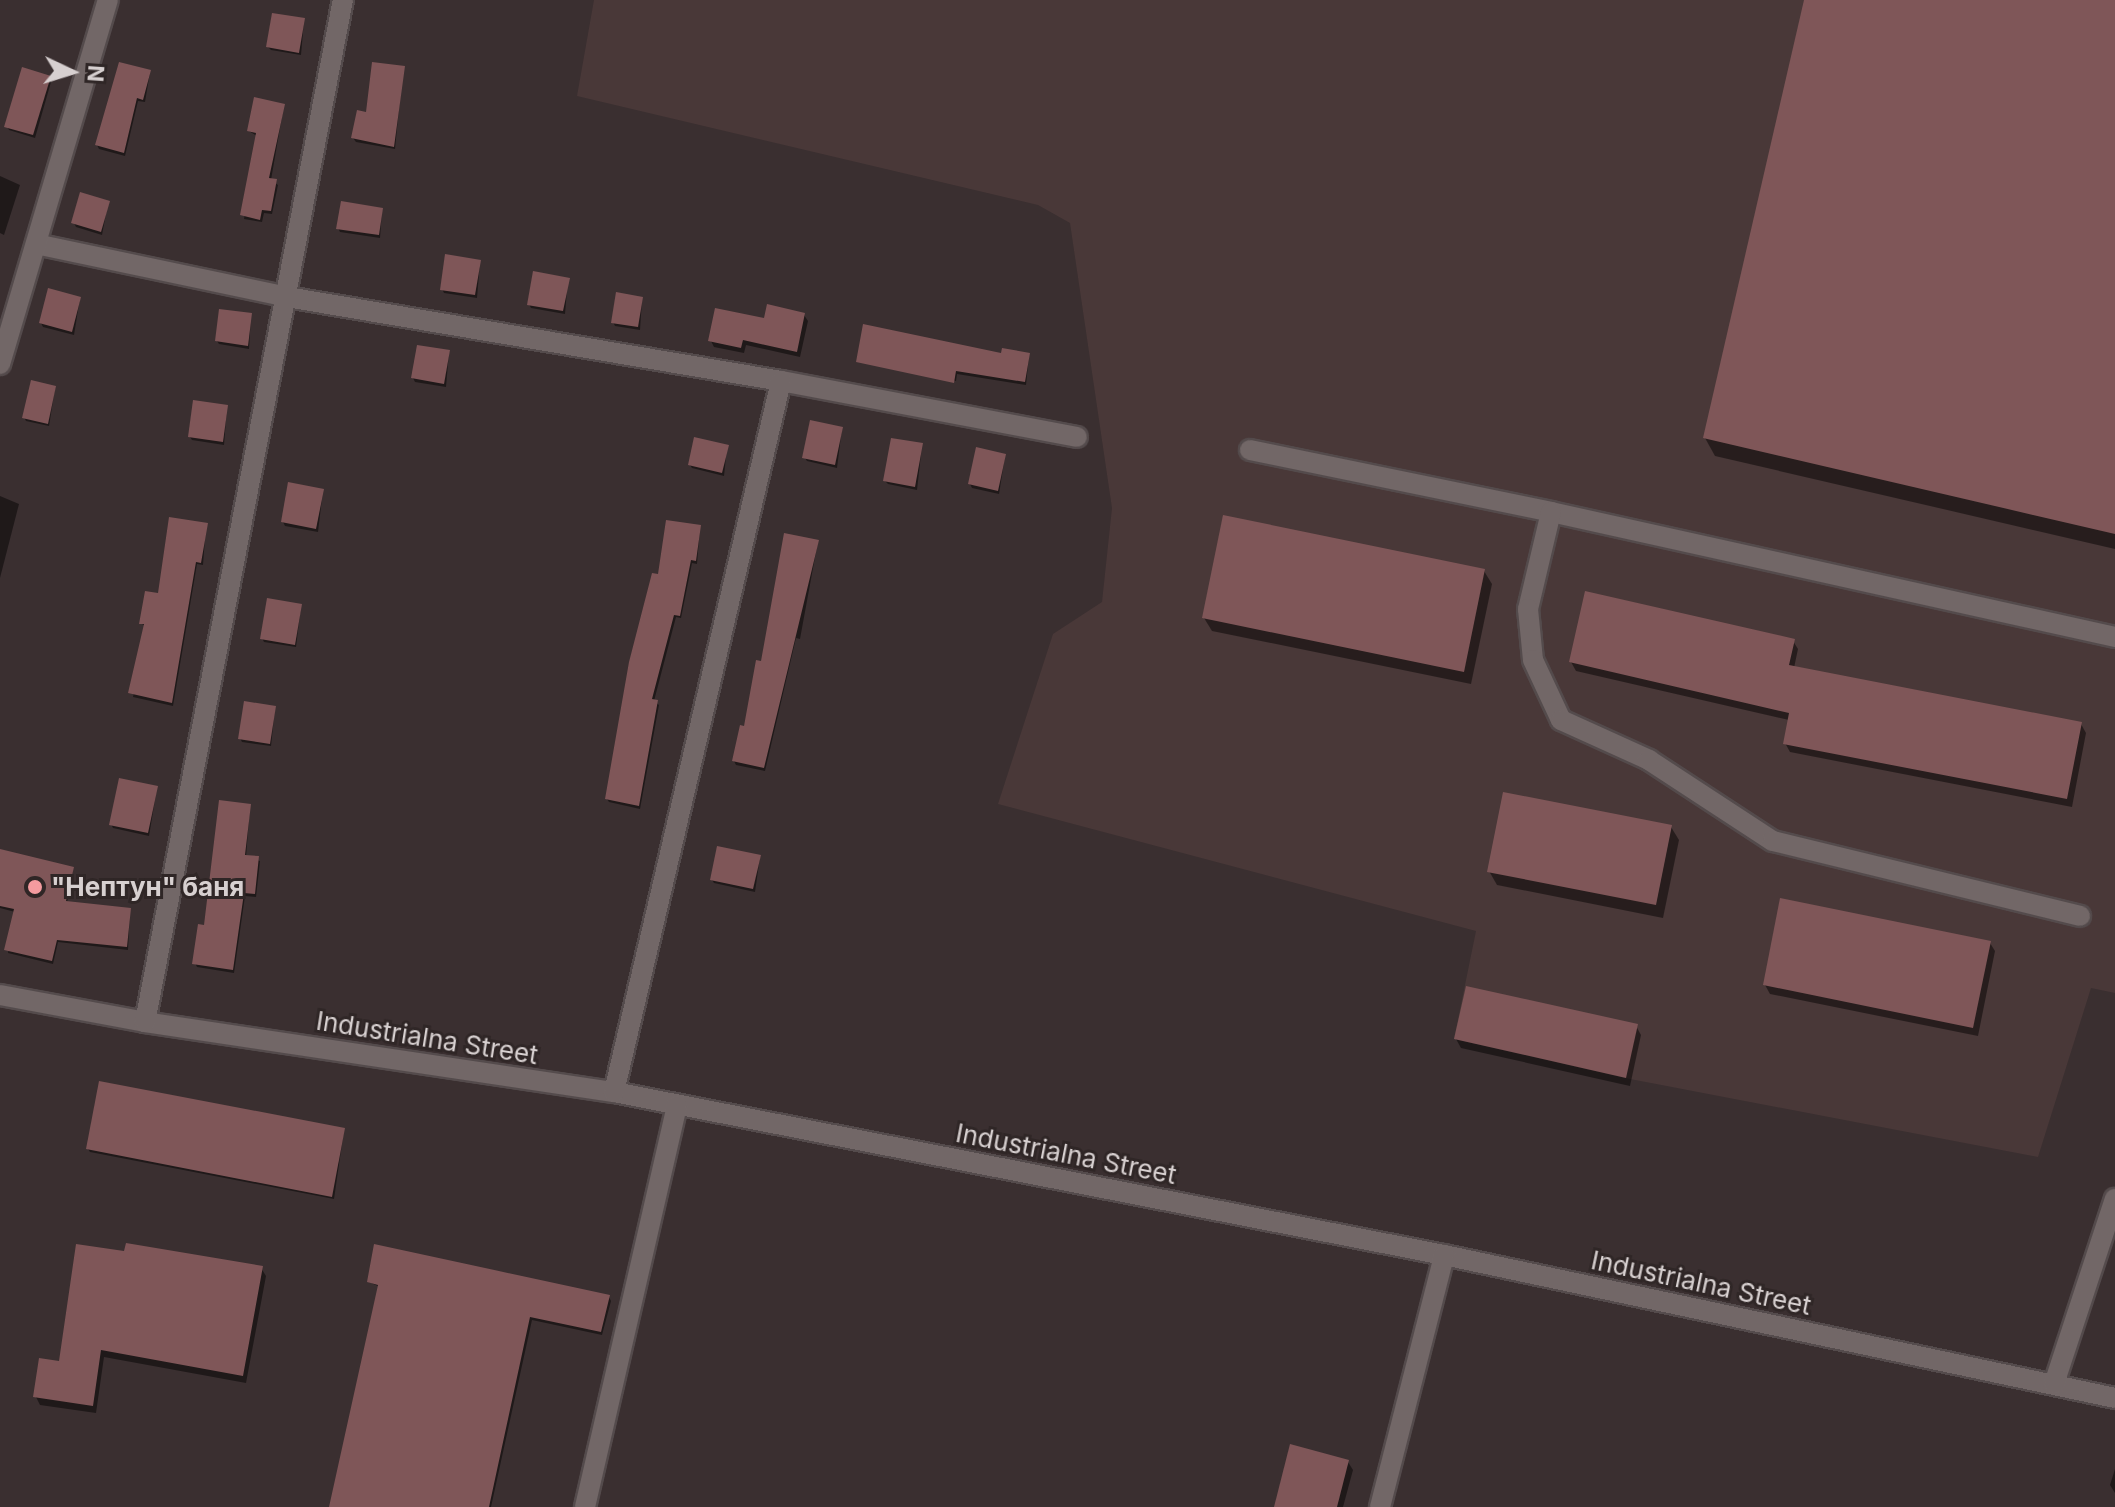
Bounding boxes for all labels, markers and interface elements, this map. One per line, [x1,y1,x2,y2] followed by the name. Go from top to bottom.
[32,32,112,112] north arrow
[82,64,109,83] text: N
[51,871,244,903] place label: "Нептун" баня
[26,878,44,896] marker: "Нептун" баня
[314,1005,540,1071] street label: Industrialna Street
[953,1117,1179,1191] street label: Industrialna Street
[1588,1244,1814,1322] street label: Industrialna Street

